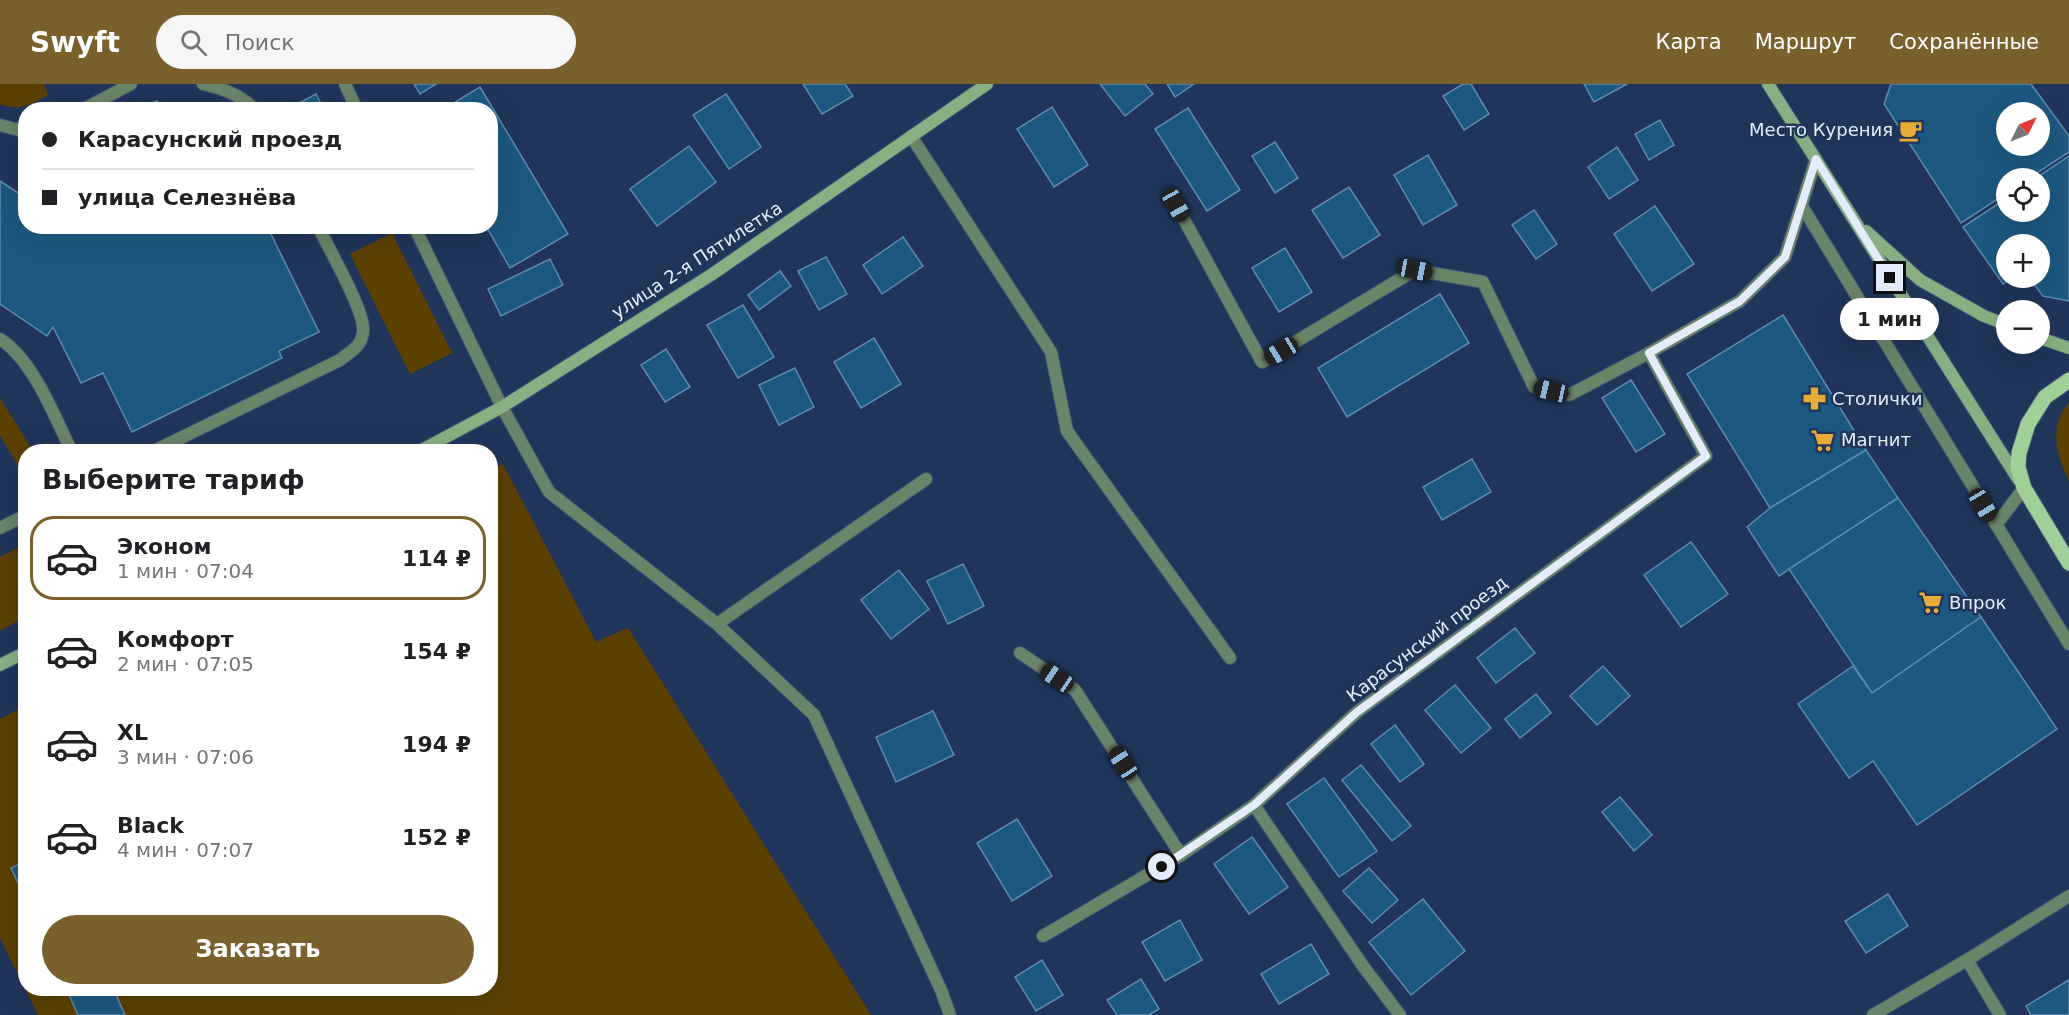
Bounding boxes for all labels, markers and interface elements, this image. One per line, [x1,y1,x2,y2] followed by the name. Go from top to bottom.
[156,15,576,69] search box
[30,26,120,59] text: Swyft
[177,26,210,59] icon: search
[225,30,295,55] text: Поиск
[1656,30,1722,54] text: Карта
[1755,30,1856,54] text: Маршрут
[1889,30,2039,54] text: Сохранённые
[1996,102,2050,156] north arrow
[1996,102,2050,354] map controls
[1898,117,1924,143] cafe icon: Место Курения
[1749,119,1893,140] place label: Место Курения
[78,127,342,152] text: Карасунский проезд
[1996,168,2050,222] button: locate
[78,185,296,210] text: улица Селезнёва
[1159,185,1193,225] car
[608,197,786,323] street label: улица 2-я Пятилетка
[1996,234,2050,288] button: +
[1396,258,1434,282] car
[1876,264,1903,291] route end
[1840,299,1940,341] callout: 1 мин
[1996,300,2050,354] button: −
[1857,307,1922,331] text: 1 мин
[1261,334,1301,368] car
[1531,378,1571,404] car
[1801,386,1827,412] pharmacy icon: Столички
[1832,388,1922,409] place label: Столички
[1810,427,1836,453] supermarket icon: Магнит
[1841,429,1911,450] place label: Магнит
[42,464,305,495] text: Выберите тариф
[1966,485,2000,525] car
[45,531,99,585] icon: car
[117,534,212,559] text: Эконом
[402,546,471,571] text: 114 ₽
[117,559,254,583] text: 1 мин · 07:04
[1342,571,1511,706] street label: Карасунский проезд
[1918,590,1944,616] supermarket icon: Впрок
[1949,592,2007,613] place label: Впрок
[45,624,99,678] icon: car
[117,627,234,652] text: Комфорт
[402,639,471,664] text: 154 ₽
[117,652,254,676] text: 2 мин · 07:05
[1037,660,1077,696] car
[45,717,99,771] icon: car
[117,720,148,745] text: XL
[402,732,471,757] text: 194 ₽
[1106,743,1140,783] car
[117,745,254,769] text: 3 мин · 07:06
[45,810,99,864] icon: car
[117,813,184,838] text: Black
[402,825,471,850] text: 152 ₽
[117,838,254,862] text: 4 мин · 07:07
[1148,853,1175,880] route start
[42,915,474,984] button: Заказать

